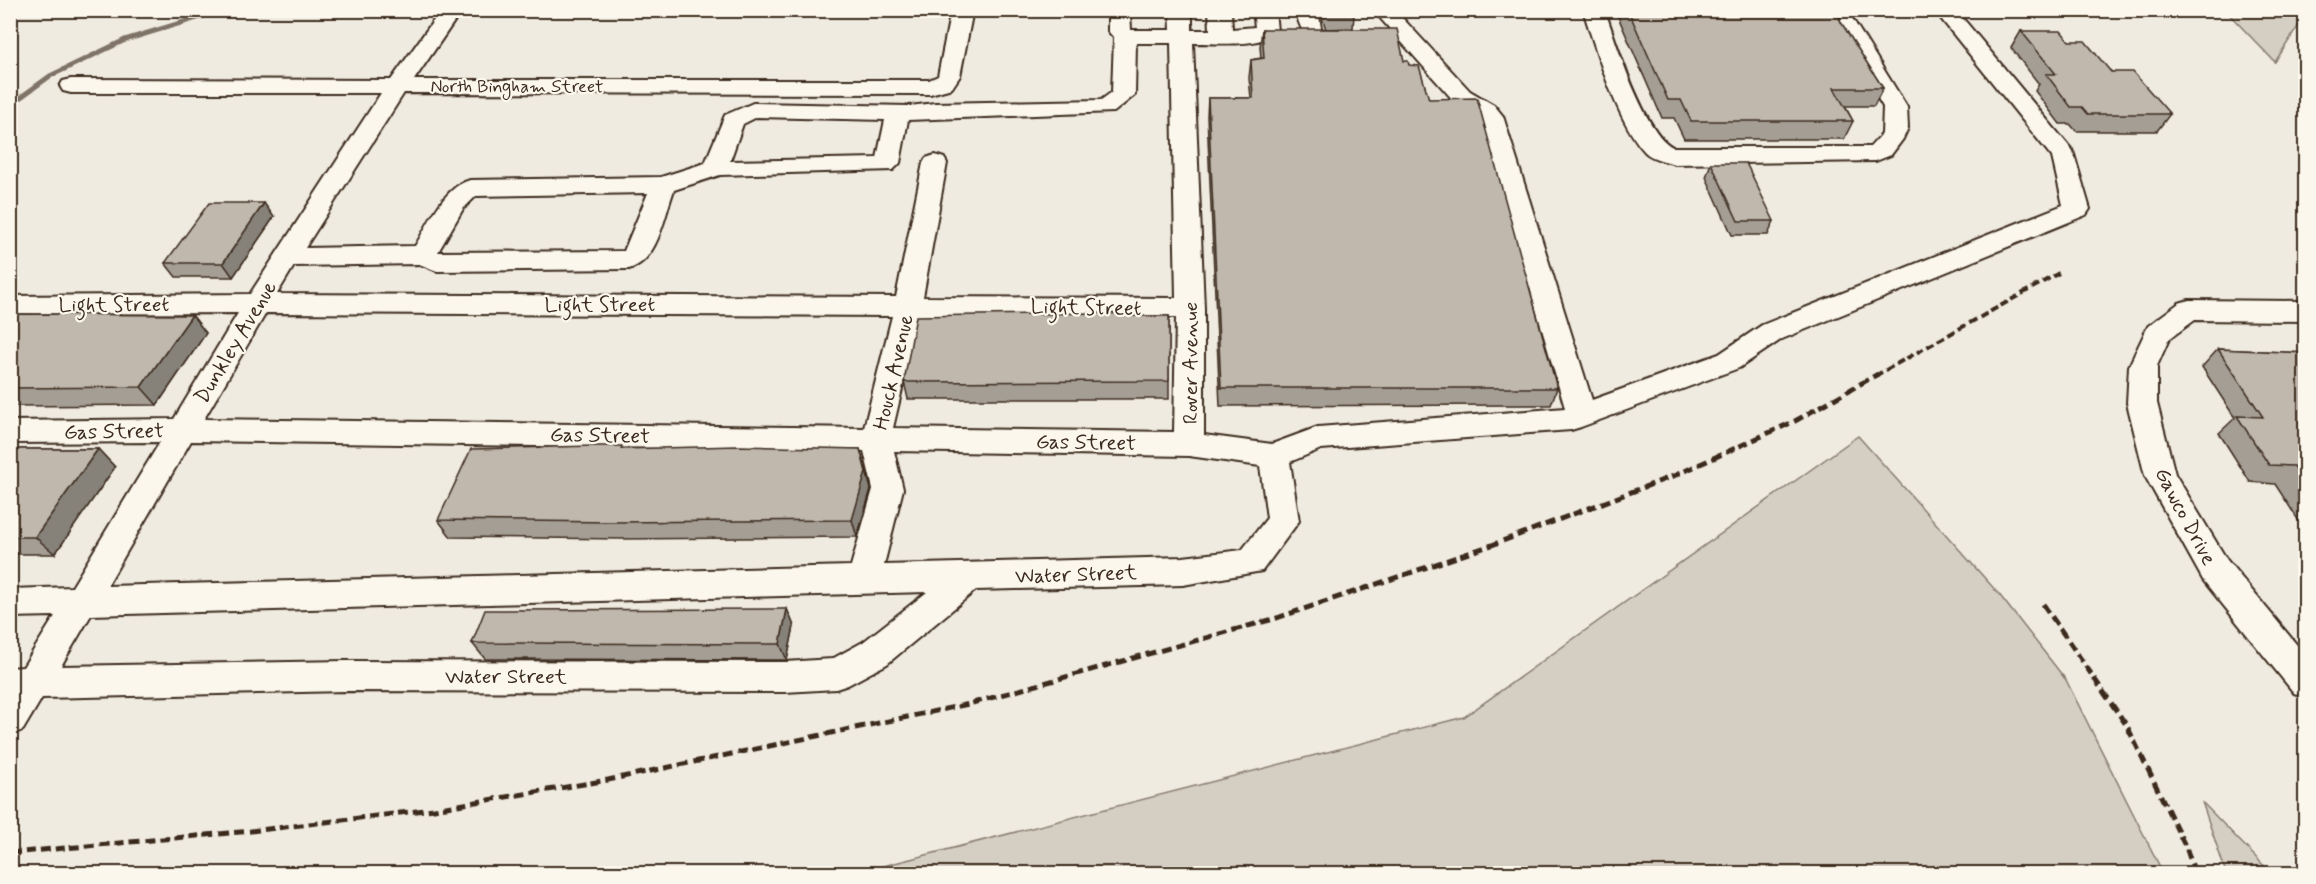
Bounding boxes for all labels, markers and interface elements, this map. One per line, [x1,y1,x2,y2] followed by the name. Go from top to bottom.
[430,75,604,100] street label: North Bingham Street
[188,276,284,409] street label: Dunkley Avenue
[59,291,170,321] street label: Light Street
[545,291,656,321] street label: Light Street
[1030,293,1142,325] street label: Light Street
[1177,302,1205,424] street label: Rover Avenue
[867,311,921,433] street label: Houck Avenue
[64,417,164,447] street label: Gas Street
[550,421,650,451] street label: Gas Street
[1036,428,1136,458] street label: Gas Street
[2148,463,2223,570] street label: Gawco Drive
[1015,559,1138,591] street label: Water Street
[445,663,568,691] street label: Water Street

